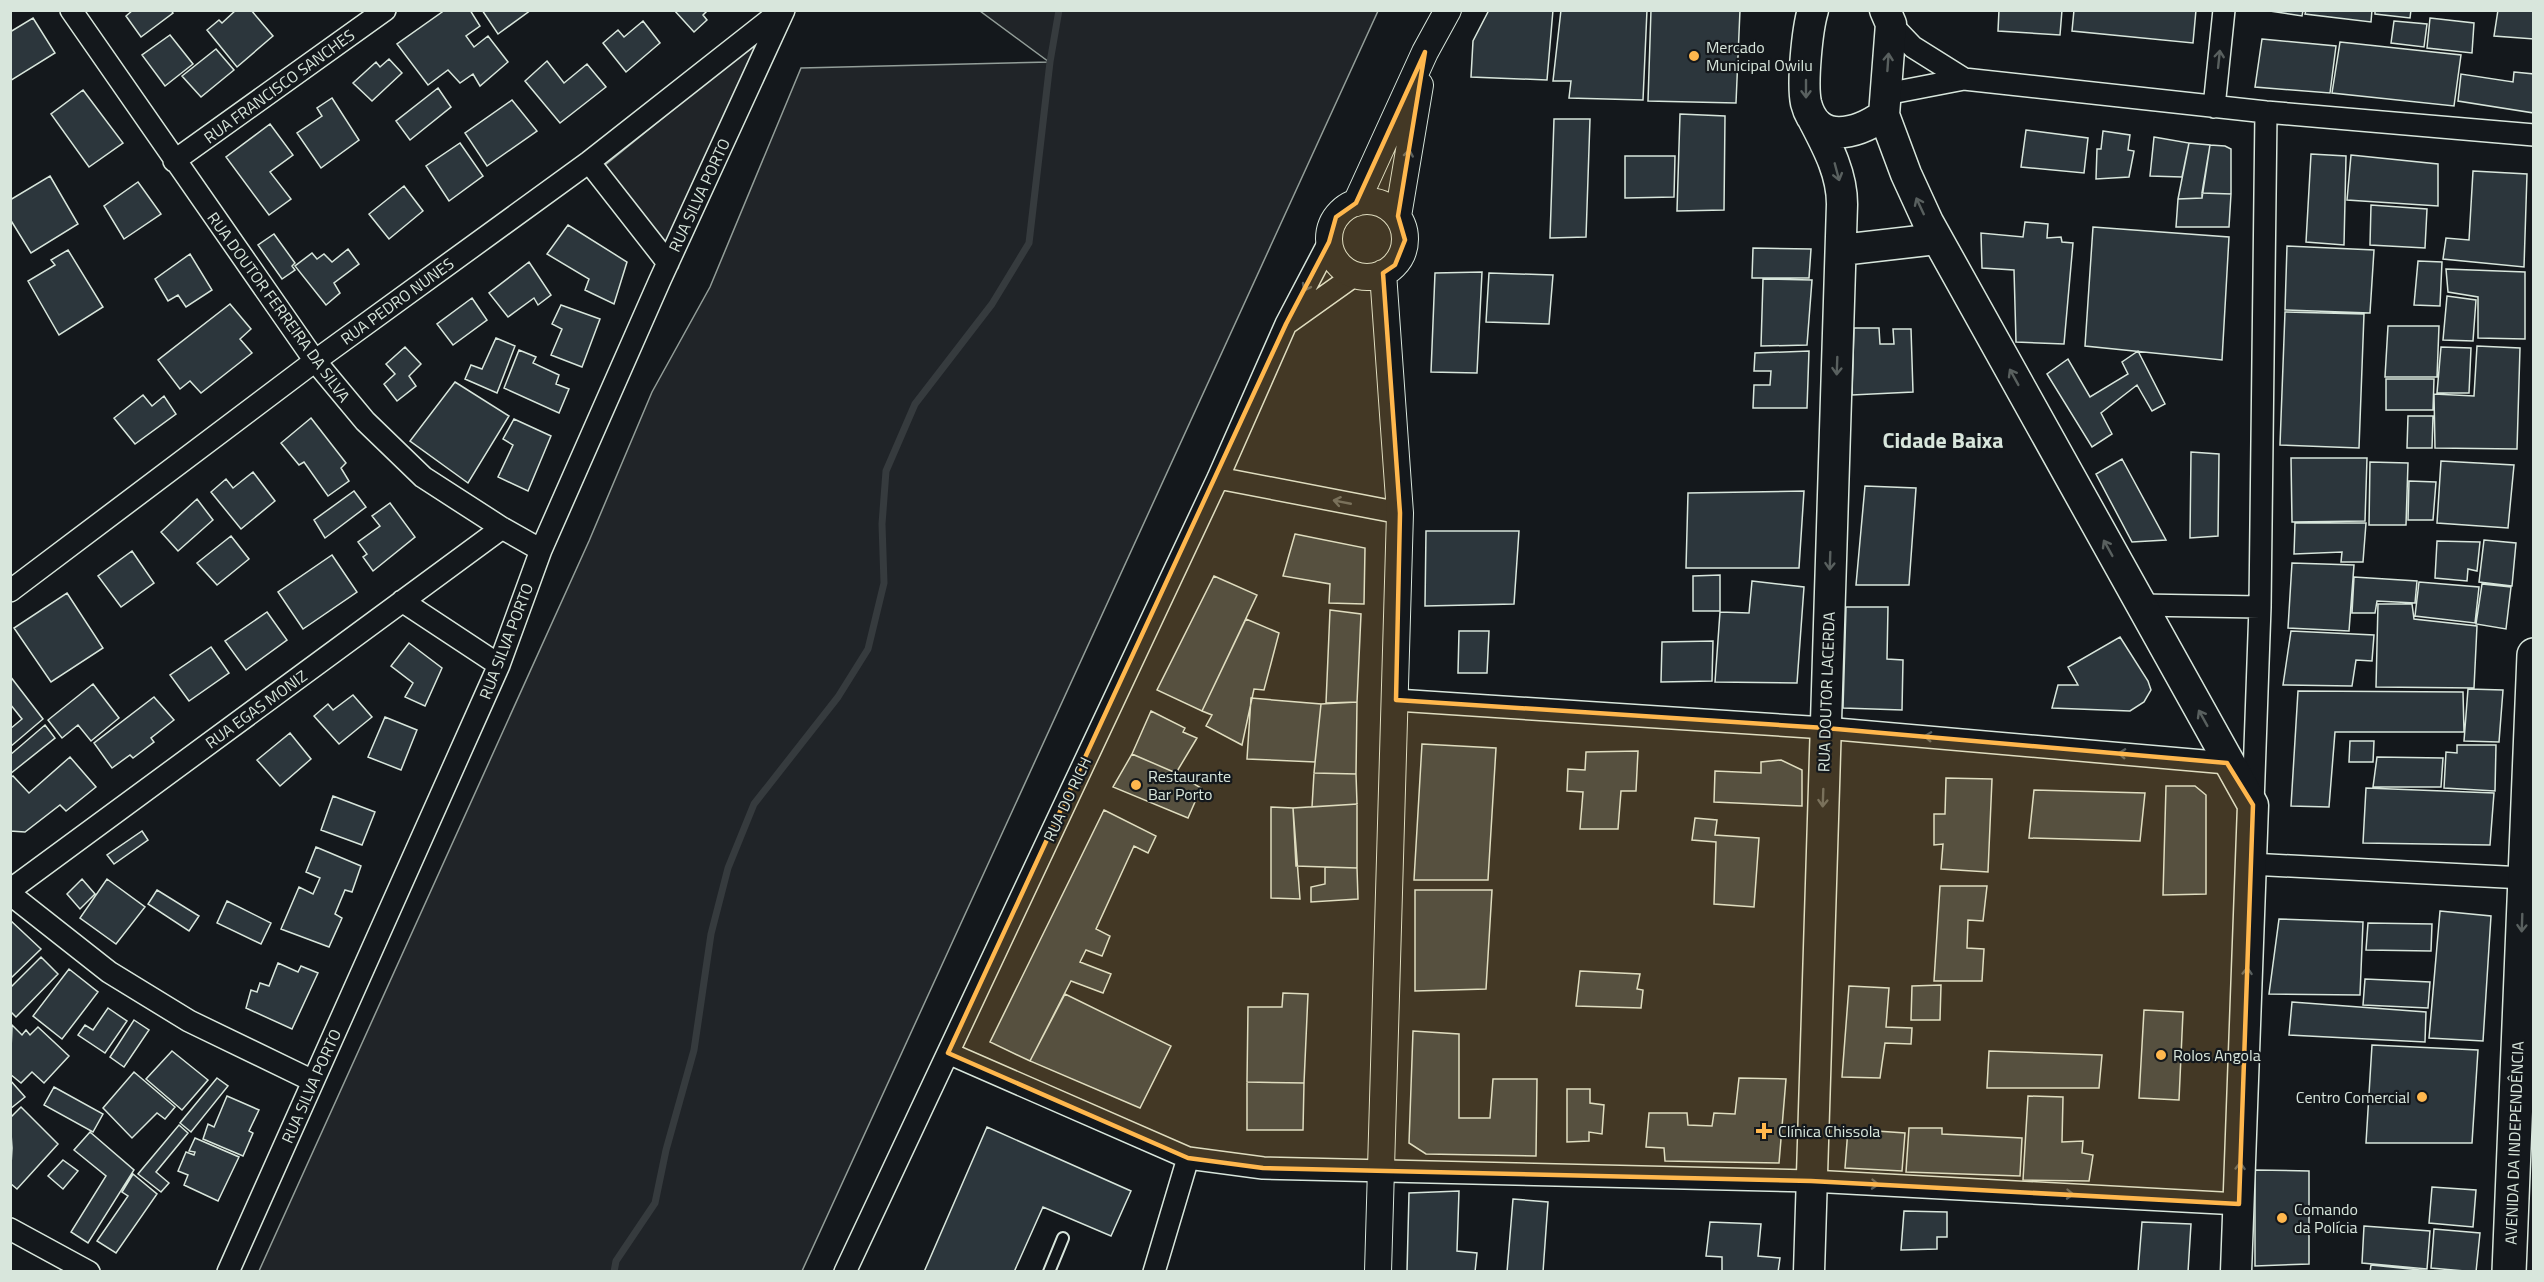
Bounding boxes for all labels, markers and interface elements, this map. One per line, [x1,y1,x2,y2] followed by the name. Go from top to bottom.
[199,23,359,149] street label: RUA FRANCISCO SANCHES
[1706,35,1813,77] place label: Mercado Municipal Owilu
[1687,49,1701,63] marker: Mercado Municipal Owilu
[2214,49,2225,69] one-way arrow
[1883,53,1894,73] one-way arrow
[1800,79,1812,99] one-way arrow
[662,134,736,256] street label: RUA SILVA PORTO
[1402,149,1413,169] one-way arrow
[1831,162,1843,181] one-way arrow
[1914,198,1926,216] one-way arrow
[202,207,357,407] street label: RUA DOUTOR FERREIRA DA SILVA
[335,252,459,350] street label: RUA PEDRO NUNES
[1302,274,1314,291] one-way arrow
[1831,356,1843,376] one-way arrow
[2008,369,2020,386] one-way arrow
[1882,423,2004,457] district label: Cidade Baixa
[1333,496,1352,507] one-way arrow
[2102,540,2114,557] one-way arrow
[1825,551,1836,571] one-way arrow
[473,579,539,703] street label: RUA SILVA PORTO
[1811,611,1841,773] street label: RUA DOUTOR LACERDA
[200,664,312,754] street label: RUA EGAS MONIZ
[2196,710,2208,727] one-way arrow
[1923,731,1943,742] one-way arrow
[2117,748,2137,759] one-way arrow
[1037,753,1097,845] street label: RUA DO RICH
[1148,764,1231,806] place label: Restaurante Bar Porto
[1129,778,1143,792] marker: Restaurante Bar Porto
[1817,787,1828,807] one-way arrow
[2517,913,2528,933] one-way arrow
[2241,967,2252,987] one-way arrow
[275,1025,347,1147] street label: RUA SILVA PORTO
[2498,1040,2530,1245] street label: AVENIDA DA INDEPENDÊNCIA
[2173,1043,2261,1067] place label: Rolos Angola
[2154,1048,2168,1062] marker: Rolos Angola
[2296,1085,2410,1109] place label: Centro Comercial
[2415,1090,2429,1104] marker: Centro Comercial
[1778,1119,1880,1143] place label: Clínica Chissola
[1755,1122,1773,1140] marker: Clínica Chissola
[2234,1162,2245,1182] one-way arrow
[1859,1179,1879,1190] one-way arrow
[2054,1189,2074,1200] one-way arrow
[2294,1197,2358,1239] place label: Comando da Polícia
[2275,1211,2289,1225] marker: Comando da Polícia

